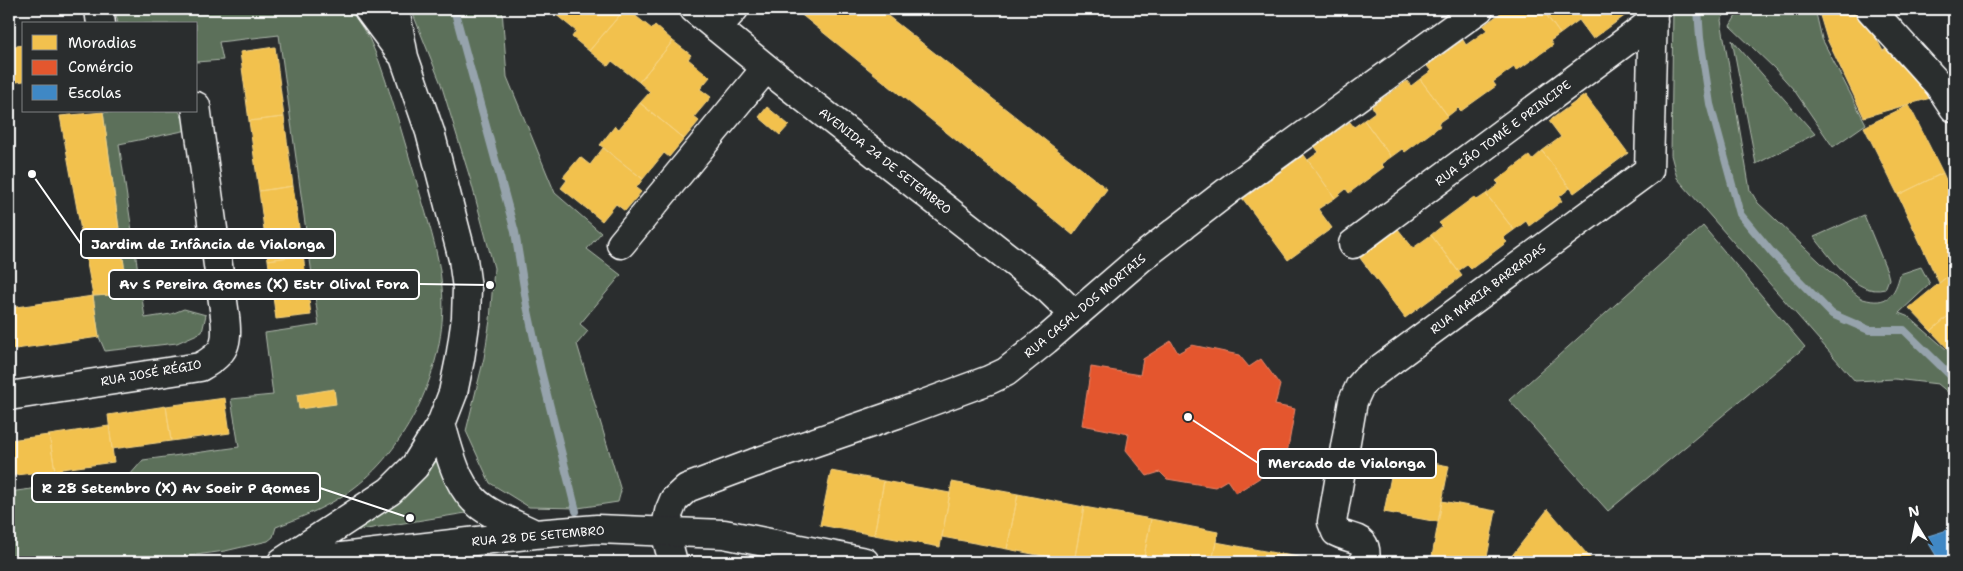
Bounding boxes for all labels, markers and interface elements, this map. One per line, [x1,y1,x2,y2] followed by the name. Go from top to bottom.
[22,22,198,112] legend
[68,33,137,53] text: Moradias
[68,57,133,77] text: Comércio
[1432,77,1574,189] street label: RUA SÃO TOMÉ E PRINCIPE
[68,83,122,103] text: Escolas
[816,104,954,218] street label: AVENIDA 24 DE SETEMBRO
[81,229,335,258] callout: Jardim de Infância de Vialonga
[91,235,326,253] text: Jardim de Infância de Vialonga
[1427,240,1549,338] street label: RUA MARIA BARRADAS
[1021,250,1149,362] street label: RUA CASAL DOS MORTAIS
[109,270,419,299] callout: Av S Pereira Gomes (X) Estr Olival Fora
[119,275,410,293] text: Av S Pereira Gomes (X) Estr Olival Fora
[99,356,203,390] street label: RUA JOSÉ RÉGIO
[1258,449,1436,478] callout: Mercado de Vialonga
[1268,454,1426,472] text: Mercado de Vialonga
[32,473,320,502] callout: R 28 Setembro (X) Av Soeir P Gomes
[42,479,310,497] text: R 28 Setembro (X) Av Soeir P Gomes
[1890,498,1940,548] north arrow
[1907,501,1921,521] text: N
[471,522,605,550] street label: RUA 28 DE SETEMBRO

